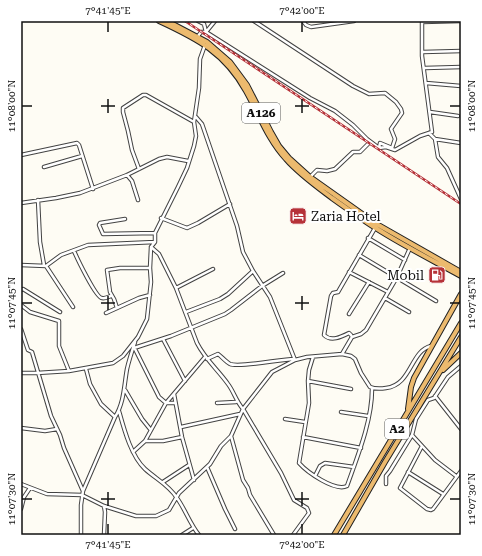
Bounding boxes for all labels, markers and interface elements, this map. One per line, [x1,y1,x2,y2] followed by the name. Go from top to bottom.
[85,5,131,16] text: 7°41'45"E
[279,5,325,16] text: 7°42'00"E
[6,80,17,132] text: 11°08'00"N
[466,80,477,132] text: 11°08'00"N
[242,103,280,123] road number: A126
[288,206,308,226] hotel icon: Zaria Hotel
[311,209,381,224] place label: Zaria Hotel
[427,265,447,285] fuel station icon: Mobil
[387,268,424,283] place label: Mobil
[6,277,17,329] text: 11°07'45"N
[466,277,477,329] text: 11°07'45"N
[385,419,409,439] road number: A2
[6,473,17,525] text: 11°07'30"N
[466,473,477,525] text: 11°07'30"N
[85,539,131,550] text: 7°41'45"E
[279,539,325,550] text: 7°42'00"E

